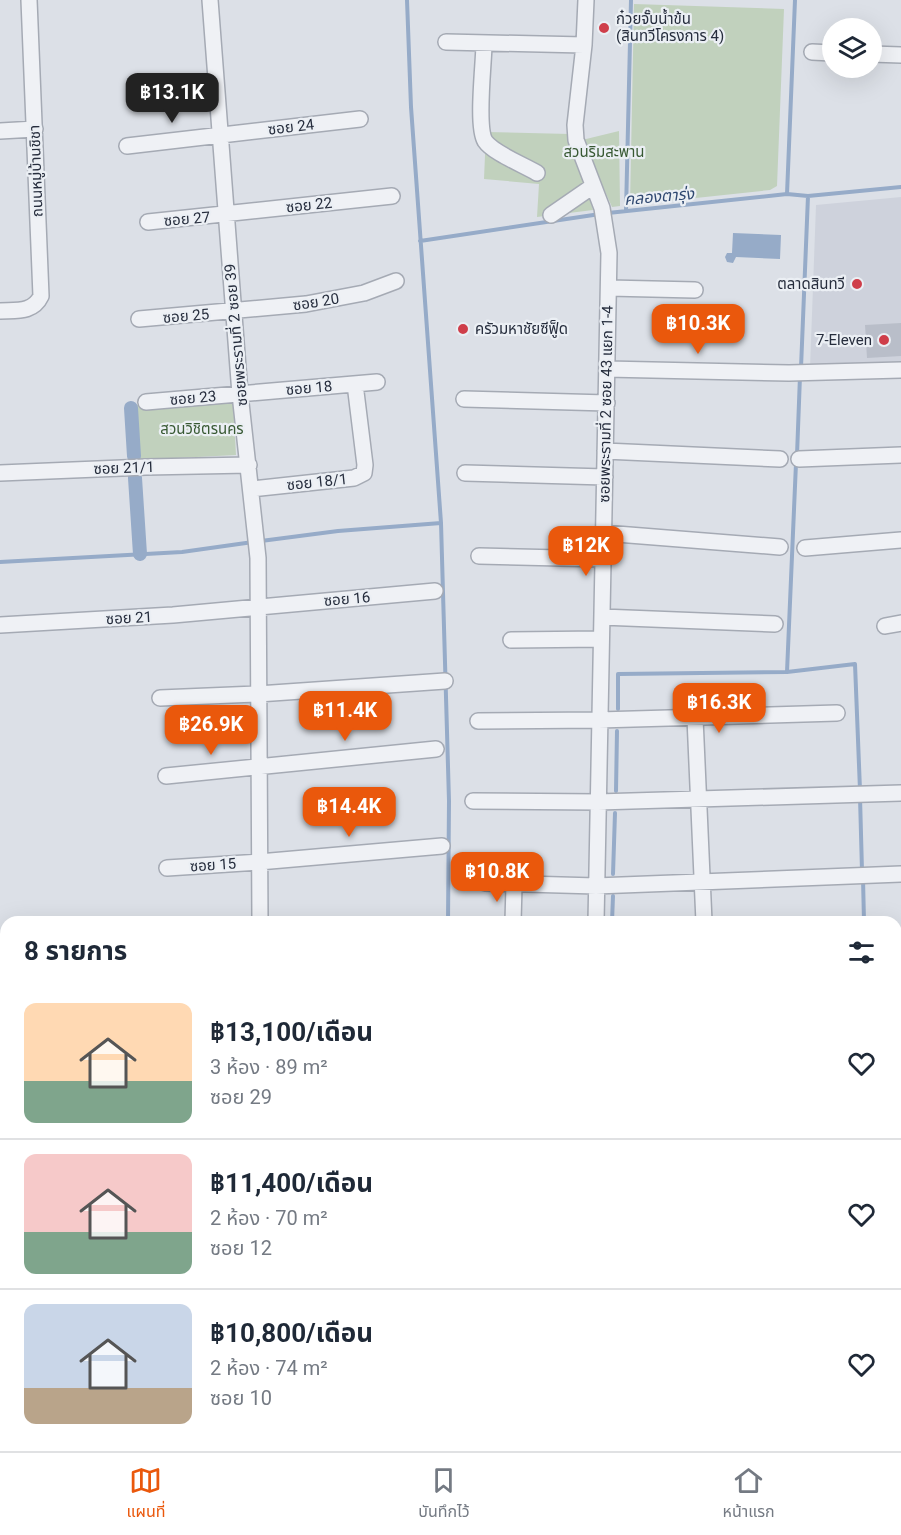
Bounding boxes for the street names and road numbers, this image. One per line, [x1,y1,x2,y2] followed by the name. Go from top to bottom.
[267,115,316,139] street label: ซอย 24
[25,125,47,217] street label: ถนนหมู่บ้านชิชา
[285,194,333,216] street label: ซอย 22
[163,208,211,230] street label: ซอย 27
[219,263,251,407] street label: ซอยพระรามที่ 2 ซอย 39
[292,289,340,315] street label: ซอย 20
[162,305,210,327] street label: ซอย 25
[593,305,617,503] street label: ซอยพระรามที่ 2 ซอย 43 แยก 1-4
[285,377,333,399] street label: ซอย 18
[169,387,217,409] street label: ซอย 23
[93,458,155,478] street label: ซอย 21/1
[286,470,348,494] street label: ซอย 18/1
[323,588,371,610] street label: ซอย 16
[105,608,153,628] street label: ซอย 21
[189,854,237,876] street label: ซอย 15

